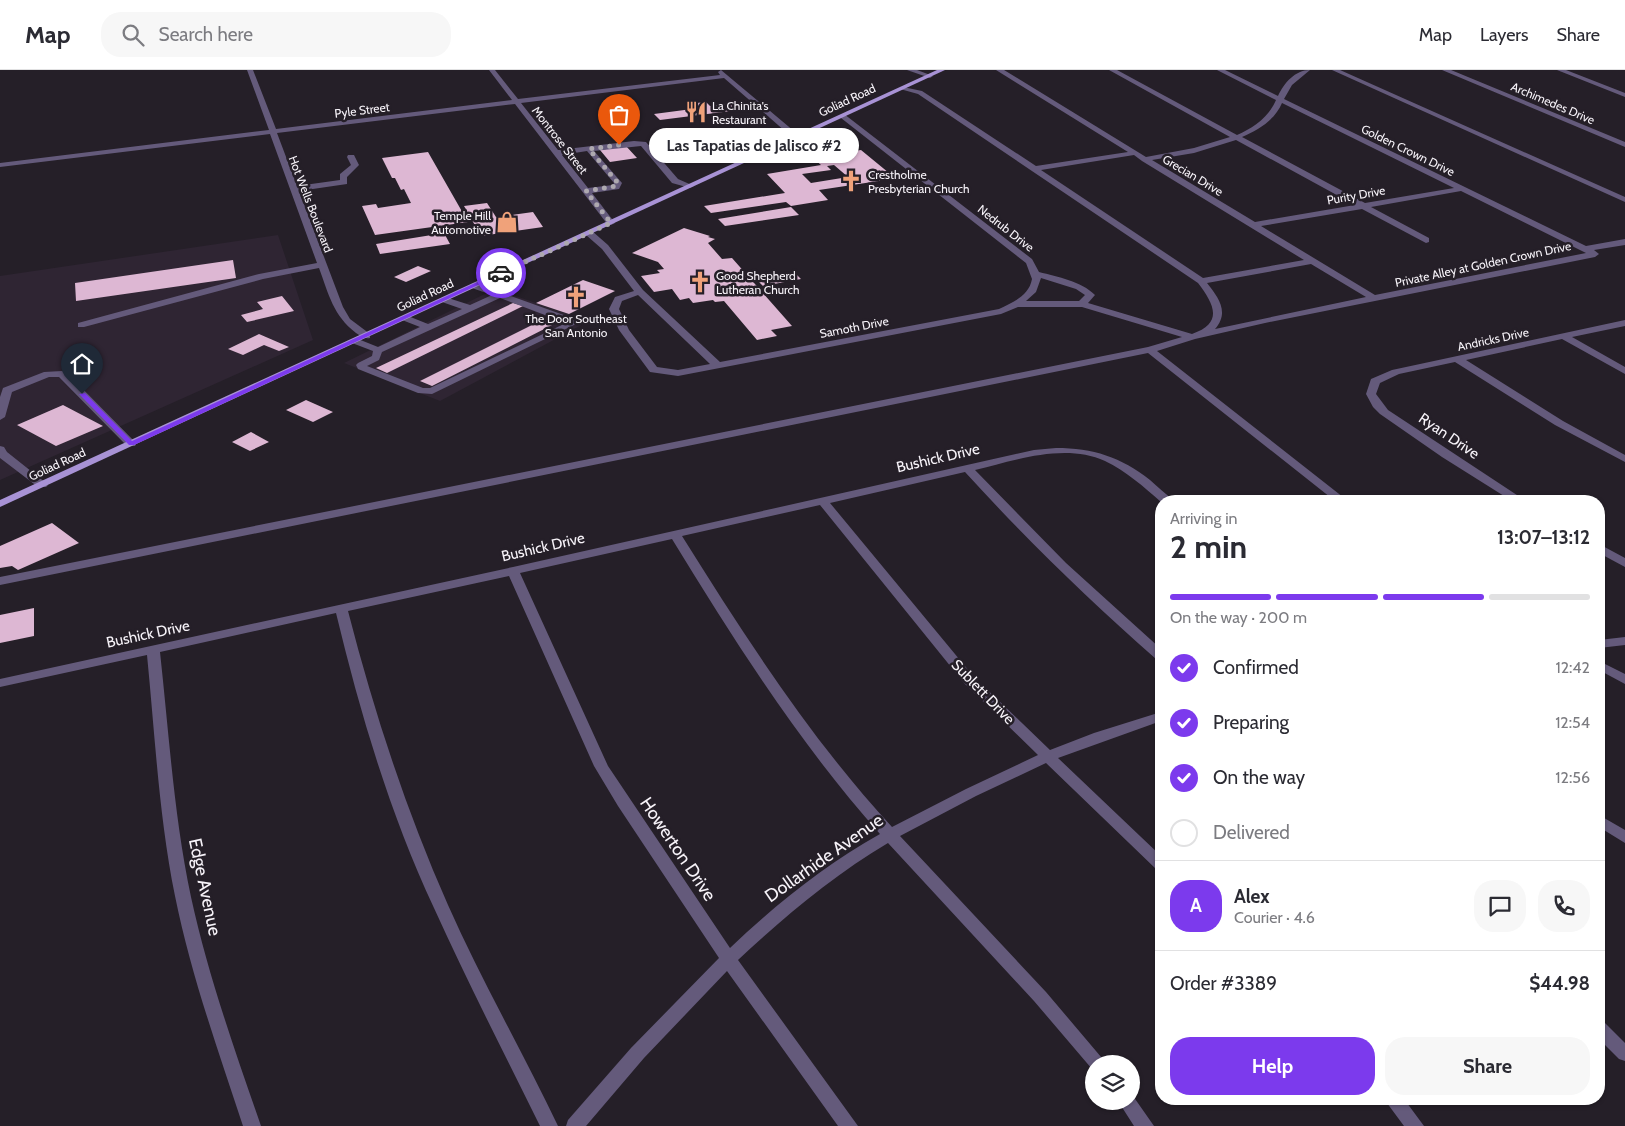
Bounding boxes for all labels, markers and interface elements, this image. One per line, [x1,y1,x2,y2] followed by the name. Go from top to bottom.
[101,12,451,57] search box
[25,20,71,49] text: Map
[119,21,147,49] icon: search
[159,23,253,46] text: Search here
[1419,24,1452,46] text: Map
[1480,24,1529,46] text: Layers
[1557,24,1600,46] text: Share
[1509,79,1597,127] street label: Archimedes Drive
[816,80,878,120] street label: Goliad Road
[598,94,640,145] pin
[712,98,769,127] place label: La Chinita's Restaurant
[334,99,390,121] street label: Pyle Street
[683,99,709,125] restaurant icon: La Chinita's Restaurant
[605,101,633,129] icon: bag
[529,103,591,177] street label: Montrose Street
[1359,121,1457,179] street label: Golden Crown Drive
[649,128,859,162] callout: Las Tapatias de Jalisco #2
[667,136,841,155] text: Las Tapatias de Jalisco #2
[1160,151,1226,199] street label: Grecian Drive
[286,153,336,255] street label: Hot Wells Boulevard
[868,167,970,196] place label: Crestholme Presbyterian Church
[838,168,864,194] church icon: Crestholme Presbyterian Church
[1326,182,1386,208] street label: Purity Drive
[975,201,1037,255] street label: Nedrub Drive
[431,208,491,237] place label: Temple Hill Automotive
[494,209,520,235] shop icon: Temple Hill Automotive
[1394,238,1572,290] street label: Private Alley at Golden Crown Drive
[476,248,526,298] courier
[487,259,515,287] icon: car
[716,268,800,297] place label: Good Shepherd Lutheran Church
[687,269,713,295] church icon: Good Shepherd Lutheran Church
[394,275,456,315] street label: Goliad Road
[563,284,589,310] church icon: The Door Southeast San Antonio
[525,311,627,340] place label: The Door Southeast San Antonio
[818,313,890,341] street label: Samoth Drive
[1456,324,1530,354] street label: Andricks Drive
[61,343,103,394] pin
[68,350,96,378] icon: home
[1415,409,1483,463] street label: Ryan Drive
[895,440,982,476] street label: Bushick Drive
[26,444,88,484] street label: Goliad Road
[1170,509,1237,528] text: Arriving in
[1497,526,1590,549] text: 13:07–13:12
[1170,527,1247,566] text: 2 min
[500,529,587,565] street label: Bushick Drive
[1170,608,1307,627] text: On the way · 200 m
[105,616,192,652] street label: Bushick Drive
[1170,654,1198,682] icon: check
[948,656,1019,728] street label: Sublett Drive
[1213,656,1299,679] text: Confirmed
[1555,658,1590,677] text: 12:42
[1170,709,1198,737] icon: check
[1213,711,1289,734] text: Preparing
[1555,713,1590,732] text: 12:54
[1170,764,1198,792] icon: check
[1213,766,1305,789] text: On the way
[1555,768,1590,787] text: 12:56
[635,793,721,905] street label: Howerton Drive
[761,809,887,907] street label: Dollarhide Avenue
[1213,821,1290,844] text: Delivered
[184,836,226,938] street label: Edge Avenue
[1474,880,1526,932] button: chat
[1538,880,1590,932] button: phone
[1234,885,1270,908] text: Alex
[1190,894,1202,917] text: A
[1234,908,1315,927] text: Courier · 4.6
[1170,972,1277,995] text: Order #3389
[1529,972,1590,995] text: $44.98
[1170,1037,1375,1095] button: Help
[1385,1037,1590,1095] button: Share
[1085,1055,1140,1110] map controls
[1085,1055,1140,1110] button: layers

